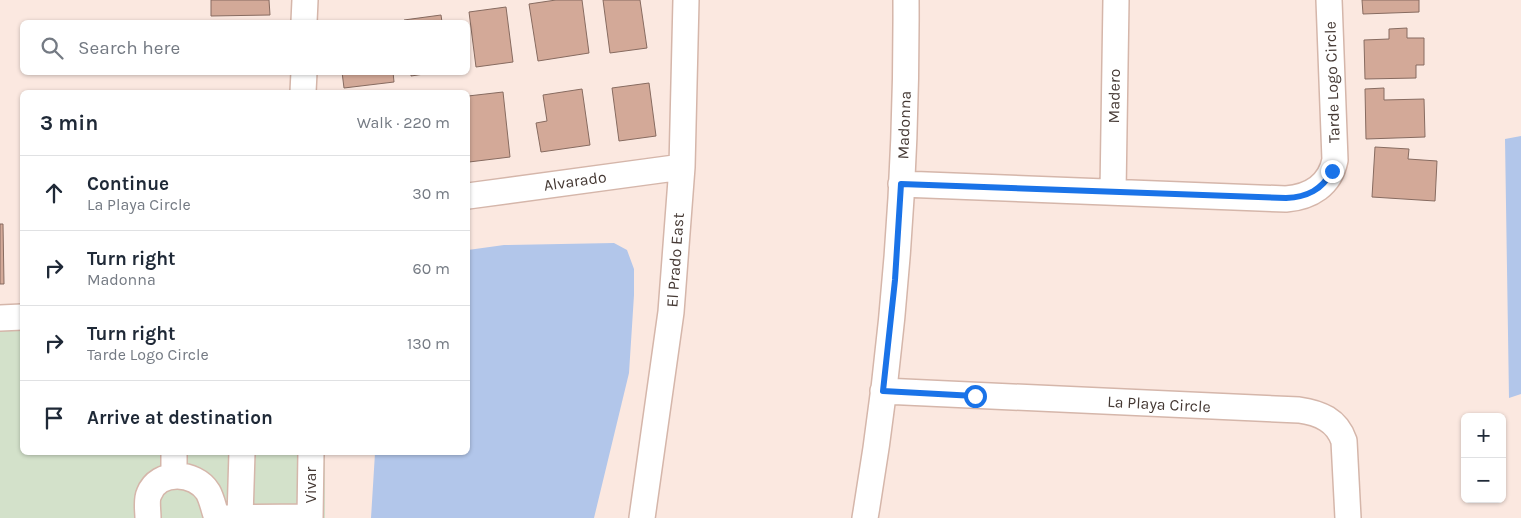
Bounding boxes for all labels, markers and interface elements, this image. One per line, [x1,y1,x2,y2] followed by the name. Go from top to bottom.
[20,20,470,75] search box
[1320,21,1344,143] street label: Tarde Logo Circle
[38,34,66,62] icon: search
[78,37,180,59] text: Search here
[1104,69,1124,123] street label: Madero
[893,90,915,160] street label: Madonna
[40,111,98,135] text: 3 min
[357,113,450,132] text: Walk · 220 m
[1321,160,1344,183] route end
[542,167,608,195] street label: Alvarado
[87,173,169,195] text: Continue
[40,179,68,207] icon: ahead
[412,184,450,203] text: 30 m
[87,195,191,214] text: La Playa Circle
[662,212,688,308] street label: El Prado East
[87,248,176,270] text: Turn right
[40,254,68,282] icon: right
[413,259,450,278] text: 60 m
[87,270,156,289] text: Madonna
[87,323,176,345] text: Turn right
[40,329,68,357] icon: right
[407,334,450,353] text: 130 m
[87,345,209,364] text: Tarde Logo Circle
[964,385,987,408] route start
[1107,392,1211,416] street label: La Playa Circle
[40,404,68,432] icon: arrive
[87,407,273,429] text: Arrive at destination
[1461,413,1506,503] map controls
[1461,413,1506,458] button: +
[1461,458,1506,503] button: −
[301,467,320,503] street label: Vivar

